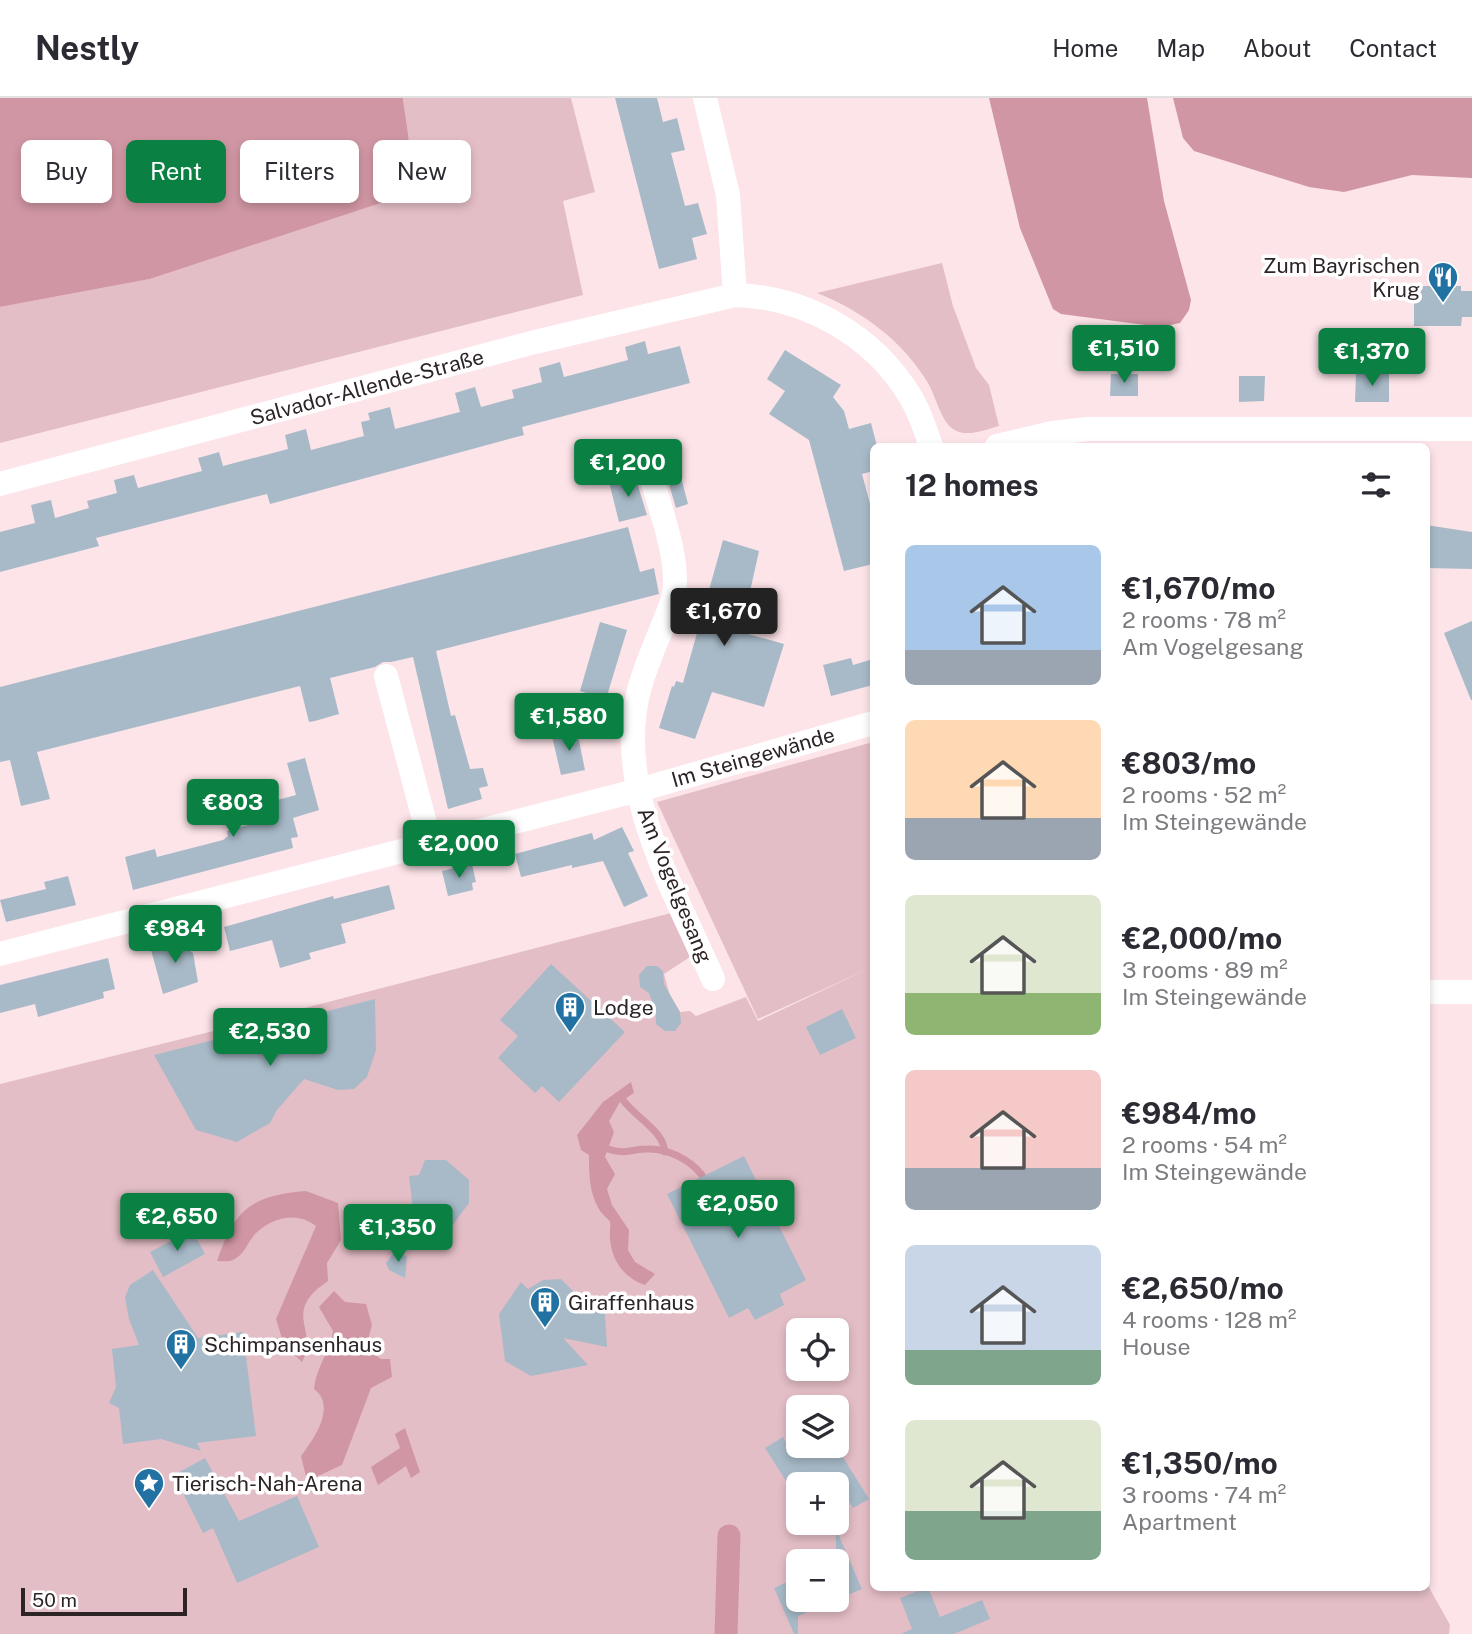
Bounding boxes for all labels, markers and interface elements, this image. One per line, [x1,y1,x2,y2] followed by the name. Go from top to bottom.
[35,29,139,67] text: Nestly
[1052,34,1118,62] text: Home
[1156,34,1205,62] text: Map
[1243,34,1311,62] text: About
[1349,34,1437,62] text: Contact
[21,140,112,203] chip: Buy
[126,140,226,203] chip: Rent
[240,140,359,203] chip: Filters
[373,140,471,203] chip: New
[1263,253,1420,302] place label: Zum Bayrischen Krug
[1426,260,1460,304] restaurant icon: Zum Bayrischen Krug
[1067,326,1181,385] pin: €1,510
[1315,328,1429,388] pin: €1,370
[1088,334,1160,361] text: €1,510
[1334,337,1410,364] text: €1,370
[247,344,487,430] street label: Salvador-Allende-Straße
[571,440,685,499] pin: €1,200
[590,448,666,475] text: €1,200
[1357,466,1395,504] icon: filters
[905,467,1039,503] text: 12 homes
[1122,570,1275,606] text: €1,670/mo
[961,573,1045,657] icon: home
[667,588,781,648] pin: €1,670
[686,597,762,624] text: €1,670
[1122,606,1286,633] text: 2 rooms · 78 m²
[1122,633,1304,660] text: Am Vogelgesang
[512,694,626,753] pin: €1,580
[531,702,607,729] text: €1,580
[668,722,838,792] street label: Im Steingewände
[1122,745,1256,781] text: €803/mo
[961,748,1045,832] icon: home
[192,780,274,839] pin: €803
[1122,781,1286,808] text: 2 rooms · 52 m²
[203,788,263,815] text: €803
[632,803,718,967] street label: Am Vogelgesang
[1122,808,1307,835] text: Im Steingewände
[402,820,516,880] pin: €2,000
[419,829,499,856] text: €2,000
[134,906,216,965] pin: €984
[145,914,205,941] text: €984
[1122,920,1282,956] text: €2,000/mo
[961,923,1045,1007] icon: home
[1122,956,1288,983] text: 3 rooms · 89 m²
[1122,983,1307,1010] text: Im Steingewände
[553,990,587,1034] building icon: Lodge
[593,995,654,1020] place label: Lodge
[213,1009,327,1068] pin: €2,530
[229,1017,311,1044] text: €2,530
[1122,1095,1257,1131] text: €984/mo
[961,1098,1045,1182] icon: home
[1122,1131,1287,1158] text: 2 rooms · 54 m²
[1122,1158,1307,1185] text: Im Steingewände
[681,1180,795,1240] pin: €2,050
[697,1189,779,1216] text: €2,050
[120,1194,234,1253] pin: €2,650
[136,1202,218,1229] text: €2,650
[341,1204,455,1264] pin: €1,350
[360,1213,436,1240] text: €1,350
[1122,1270,1284,1306] text: €2,650/mo
[961,1273,1045,1357] icon: home
[528,1285,562,1329] building icon: Giraffenhaus
[568,1290,694,1315] place label: Giraffenhaus
[1122,1306,1296,1333] text: 4 rooms · 128 m²
[786,1318,849,1612] map controls
[786,1318,849,1381] button: locate
[164,1327,198,1371] building icon: Schimpansenhaus
[204,1332,382,1357] place label: Schimpansenhaus
[1122,1333,1190,1360] text: House
[786,1395,849,1458] button: layers
[1122,1445,1278,1481] text: €1,350/mo
[961,1448,1045,1532] icon: home
[132,1466,166,1510] place icon: Tierisch-Nah-Arena
[172,1471,362,1496] place label: Tierisch-Nah-Arena
[786,1472,849,1535] button: +
[1122,1481,1286,1508] text: 3 rooms · 74 m²
[1122,1508,1237,1535] text: Apartment
[786,1549,849,1612] button: −
[21,1585,187,1617] scale bar
[32,1589,77,1611] text: 50 m

